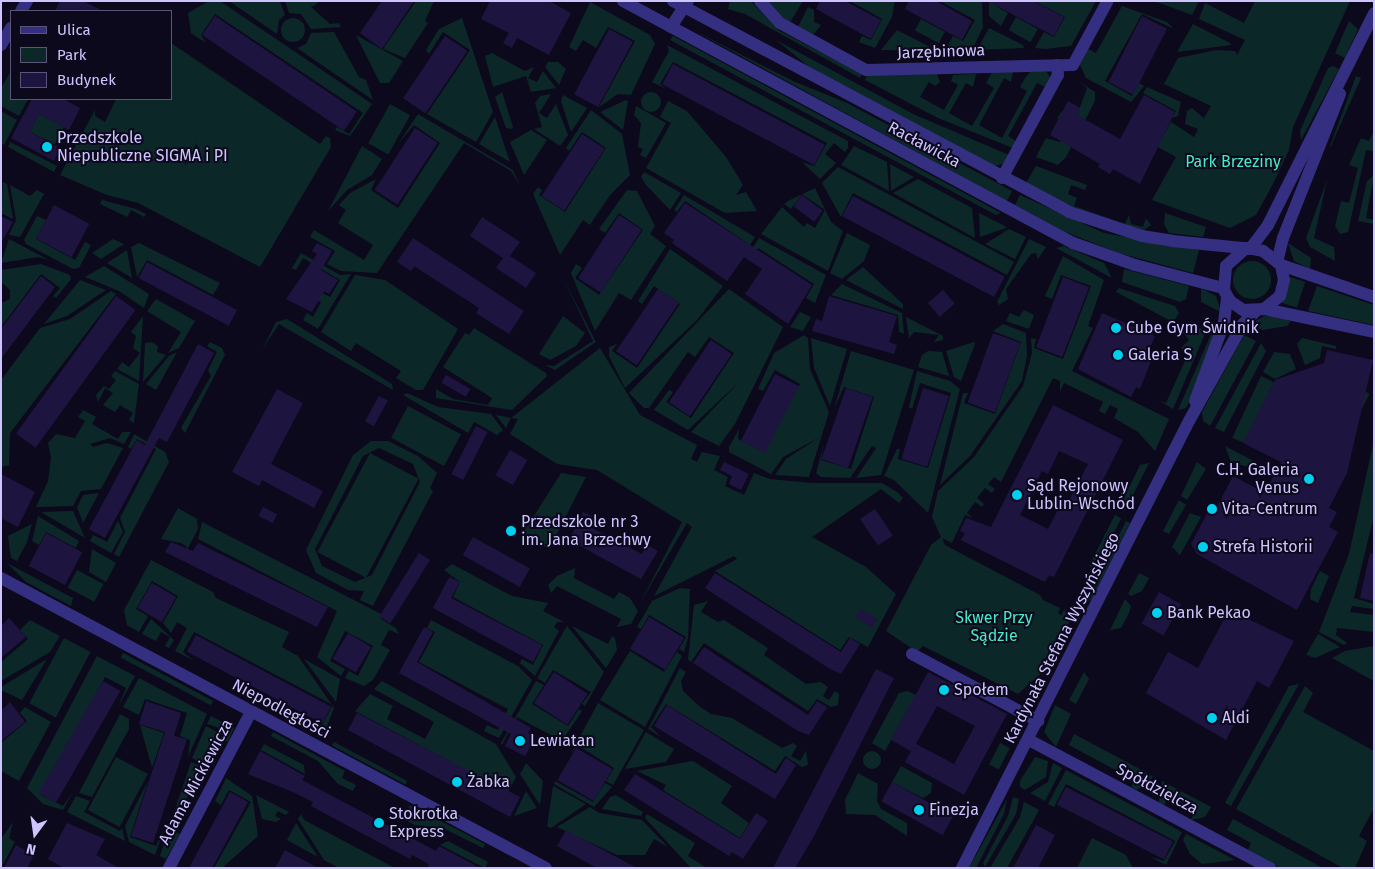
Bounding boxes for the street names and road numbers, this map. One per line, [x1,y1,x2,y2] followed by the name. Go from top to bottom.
[897,41,985,63] street label: Jarzębinowa
[884,118,964,172] street label: Racławicka
[1000,529,1124,747] street label: Kardynała Stefana Wyszyńskiego
[229,675,333,743] street label: Niepodległości
[155,716,237,848] street label: Adama Mickiewicza
[1113,759,1201,819] street label: Spółdzielcza

